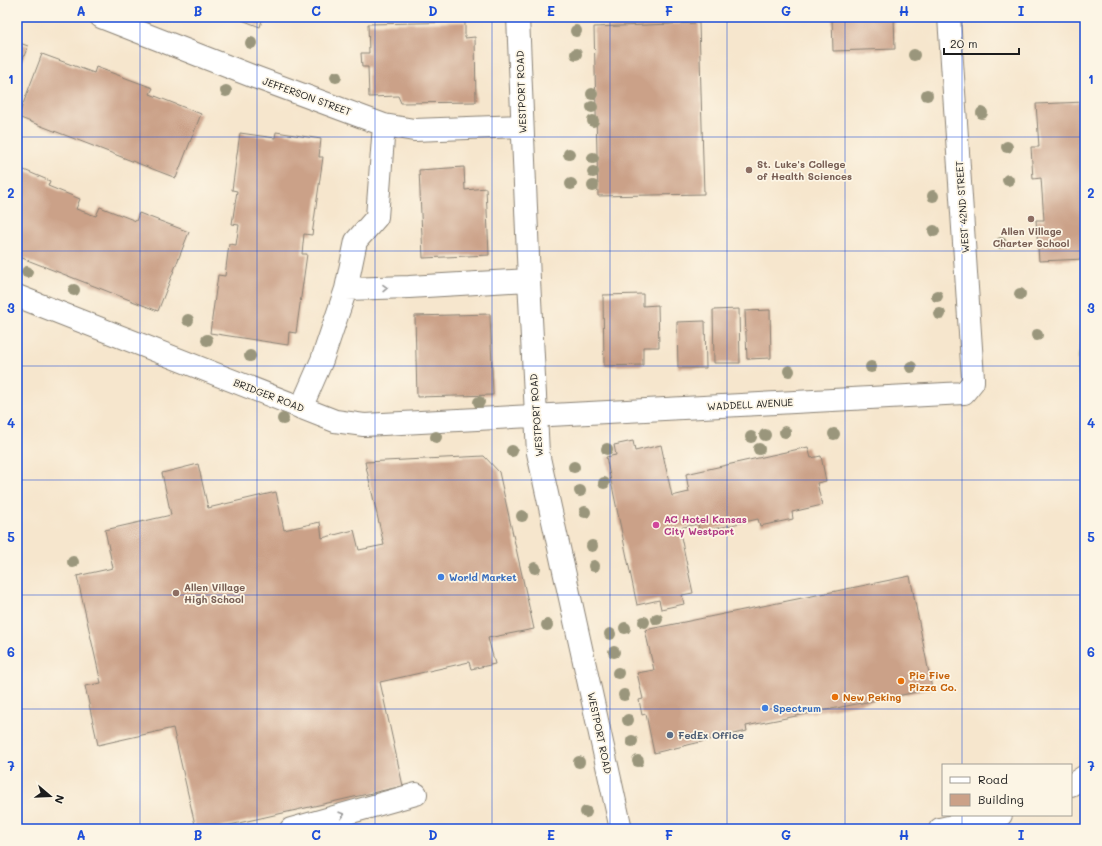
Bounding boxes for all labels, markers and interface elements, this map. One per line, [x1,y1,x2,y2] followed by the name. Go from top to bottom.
[76,2,86,19] text: A
[194,2,203,19] text: B
[311,2,321,19] text: C
[428,2,438,19] text: D
[547,2,555,19] text: E
[665,2,673,19] text: F
[781,2,791,19] text: G
[899,2,909,19] text: H
[1018,2,1025,19] text: I
[944,30,1019,56] scale bar
[950,35,978,51] text: 20 m
[513,50,529,134] street label: WESTPORT ROAD
[8,70,14,87] text: 1
[1088,70,1094,87] text: 1
[261,73,354,119] street label: JEFFERSON STREET
[757,157,852,183] place label: St. Luke's College of Health Sciences
[952,160,972,254] street label: WEST 42ND STREET
[744,165,754,175] marker: St. Luke's College of Health Sciences
[7,184,15,201] text: 2
[1087,184,1095,201] text: 2
[1026,214,1036,224] marker: Allen Village Charter School
[993,224,1070,250] place label: Allen Village Charter School
[382,284,388,292] one-way arrow
[7,299,15,316] text: 3
[1087,299,1095,316] text: 3
[526,373,546,457] street label: WESTPORT ROAD
[232,375,307,415] street label: BRIDGER ROAD
[707,395,794,413] street label: WADDELL AVENUE
[7,414,15,431] text: 4
[1087,414,1095,431] text: 4
[664,512,747,538] place label: AC Hotel Kansas City Westport
[651,520,661,530] marker: AC Hotel Kansas City Westport
[7,528,15,545] text: 5
[1087,528,1095,545] text: 5
[449,570,517,584] place label: World Market
[436,572,446,582] marker: World Market
[184,580,245,606] place label: Allen Village High School
[171,588,181,598] marker: Allen Village High School
[7,643,15,660] text: 6
[1087,643,1095,660] text: 6
[909,668,957,694] place label: Pie Five Pizza Co.
[896,676,906,686] marker: Pie Five Pizza Co.
[843,690,901,704] place label: New Peking
[585,691,616,775] street label: WESTPORT ROAD
[830,692,840,702] marker: New Peking
[773,701,821,715] place label: Spectrum
[760,703,770,713] marker: Spectrum
[678,728,744,742] place label: FedEx Office
[665,730,675,740] marker: FedEx Office
[7,757,15,774] text: 7
[1087,757,1095,774] text: 7
[942,764,1072,816] legend
[978,771,1008,787] text: Road
[30,776,70,816] north arrow
[978,791,1024,807] text: Building
[51,793,68,806] text: N
[338,811,345,820] one-way arrow
[76,826,86,843] text: A
[194,826,203,843] text: B
[311,826,321,843] text: C
[428,826,438,843] text: D
[547,826,555,843] text: E
[665,826,673,843] text: F
[781,826,791,843] text: G
[899,826,909,843] text: H
[1018,826,1025,843] text: I

